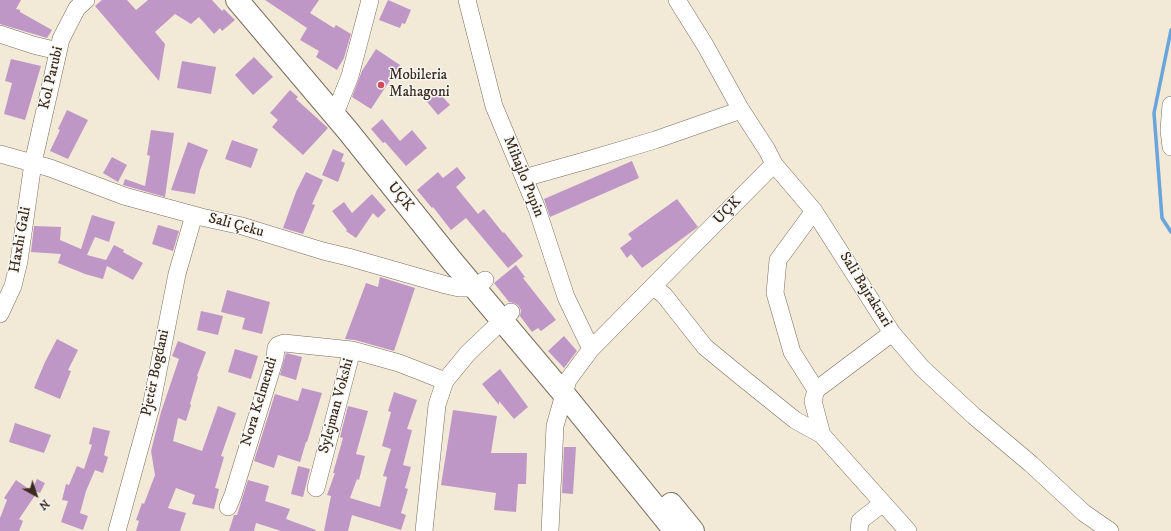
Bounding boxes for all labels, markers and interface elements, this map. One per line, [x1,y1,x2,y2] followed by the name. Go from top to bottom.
[36,45,68,111] street label: Kol Parubi
[389,67,450,102] place label: Mobileria Mahagoni
[376,80,386,90] marker: Mobileria Mahagoni
[499,134,547,220] street label: Mihajlo Pupin
[383,179,417,215] street label: UÇK
[710,193,746,229] street label: UÇK
[6,206,36,274] street label: Haxhi Gali
[206,210,266,242] street label: Sali Çeku
[835,249,895,331] street label: Sali Bajraktari
[138,328,174,418] street label: Pjetër Bogdani
[238,355,282,449] street label: Nora Kelmendi
[316,357,358,455] street label: Sylejman Vokshi
[16,475,56,515] north arrow
[36,496,52,512] text: N

